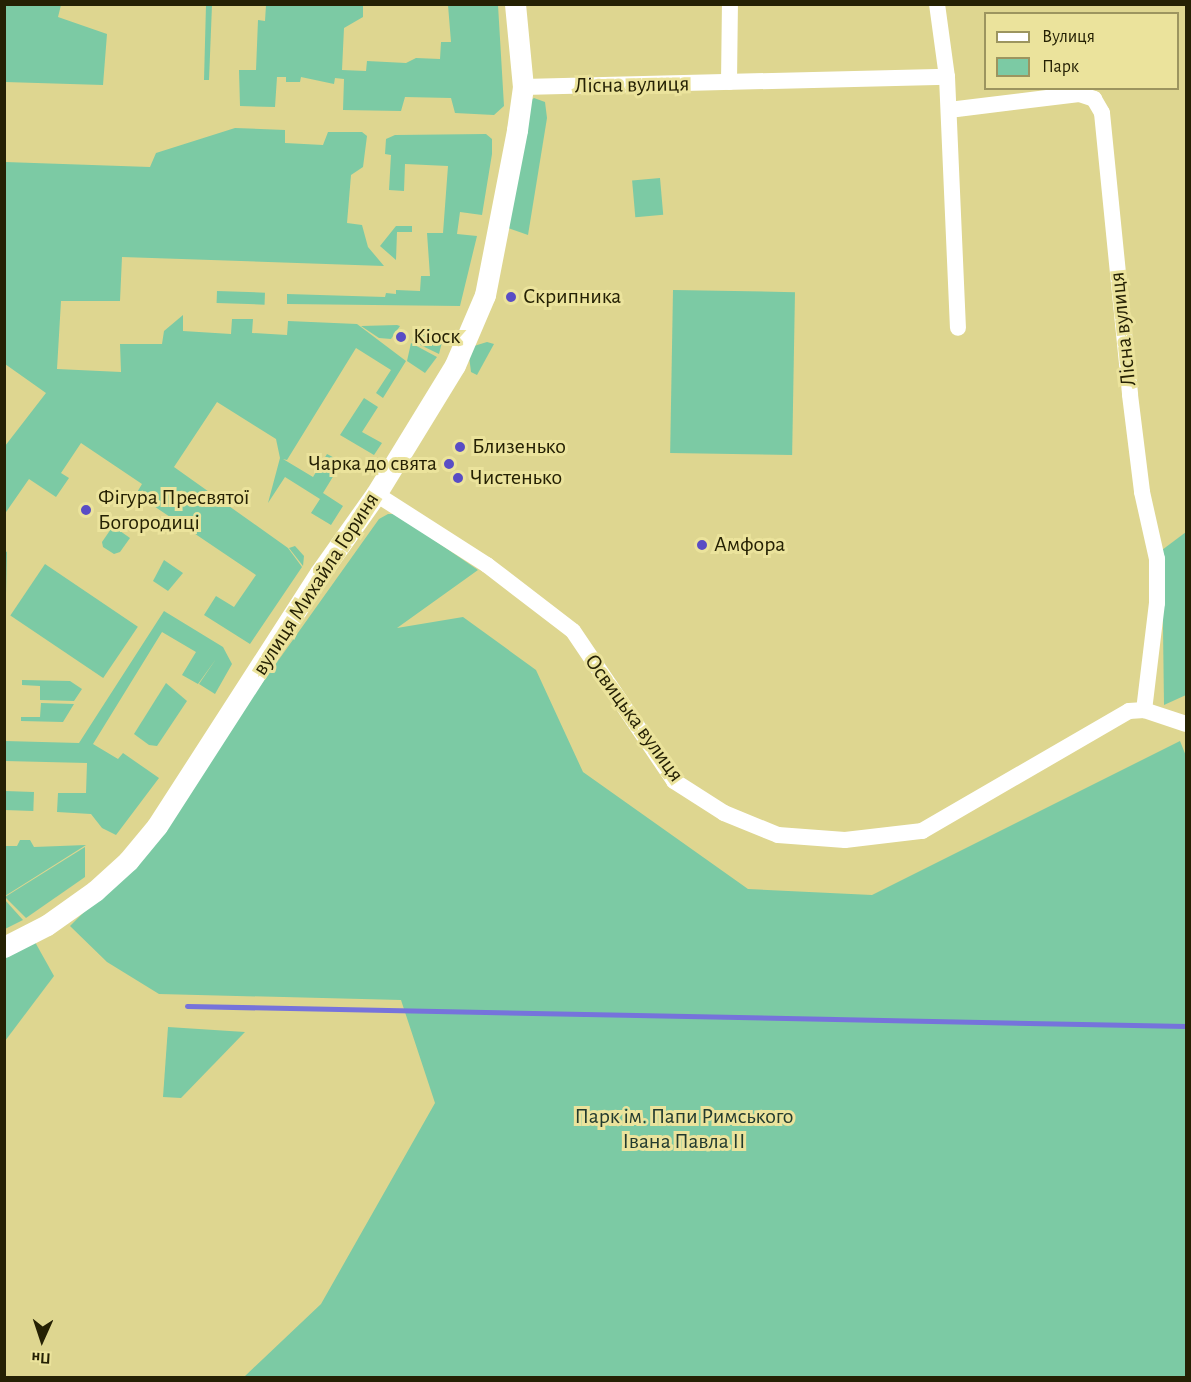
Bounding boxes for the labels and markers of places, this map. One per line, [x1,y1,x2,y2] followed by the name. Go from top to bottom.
[523,284,621,310] place label: Скрипника
[504,290,518,304] marker: Скрипника
[413,324,460,350] place label: Кіоск
[394,330,408,344] marker: Кіоск
[472,434,566,460] place label: Близенько
[453,440,467,454] marker: Близенько
[308,451,437,477] place label: Чарка до свята
[442,457,456,471] marker: Чарка до свята
[470,465,562,491] place label: Чистенько
[451,471,465,485] marker: Чистенько
[98,484,249,536] place label: Фігура Пресвятої Богородиці
[79,503,93,517] marker: Фігура Пресвятої Богородиці
[714,532,785,558] place label: Амфора
[695,538,709,552] marker: Амфора

